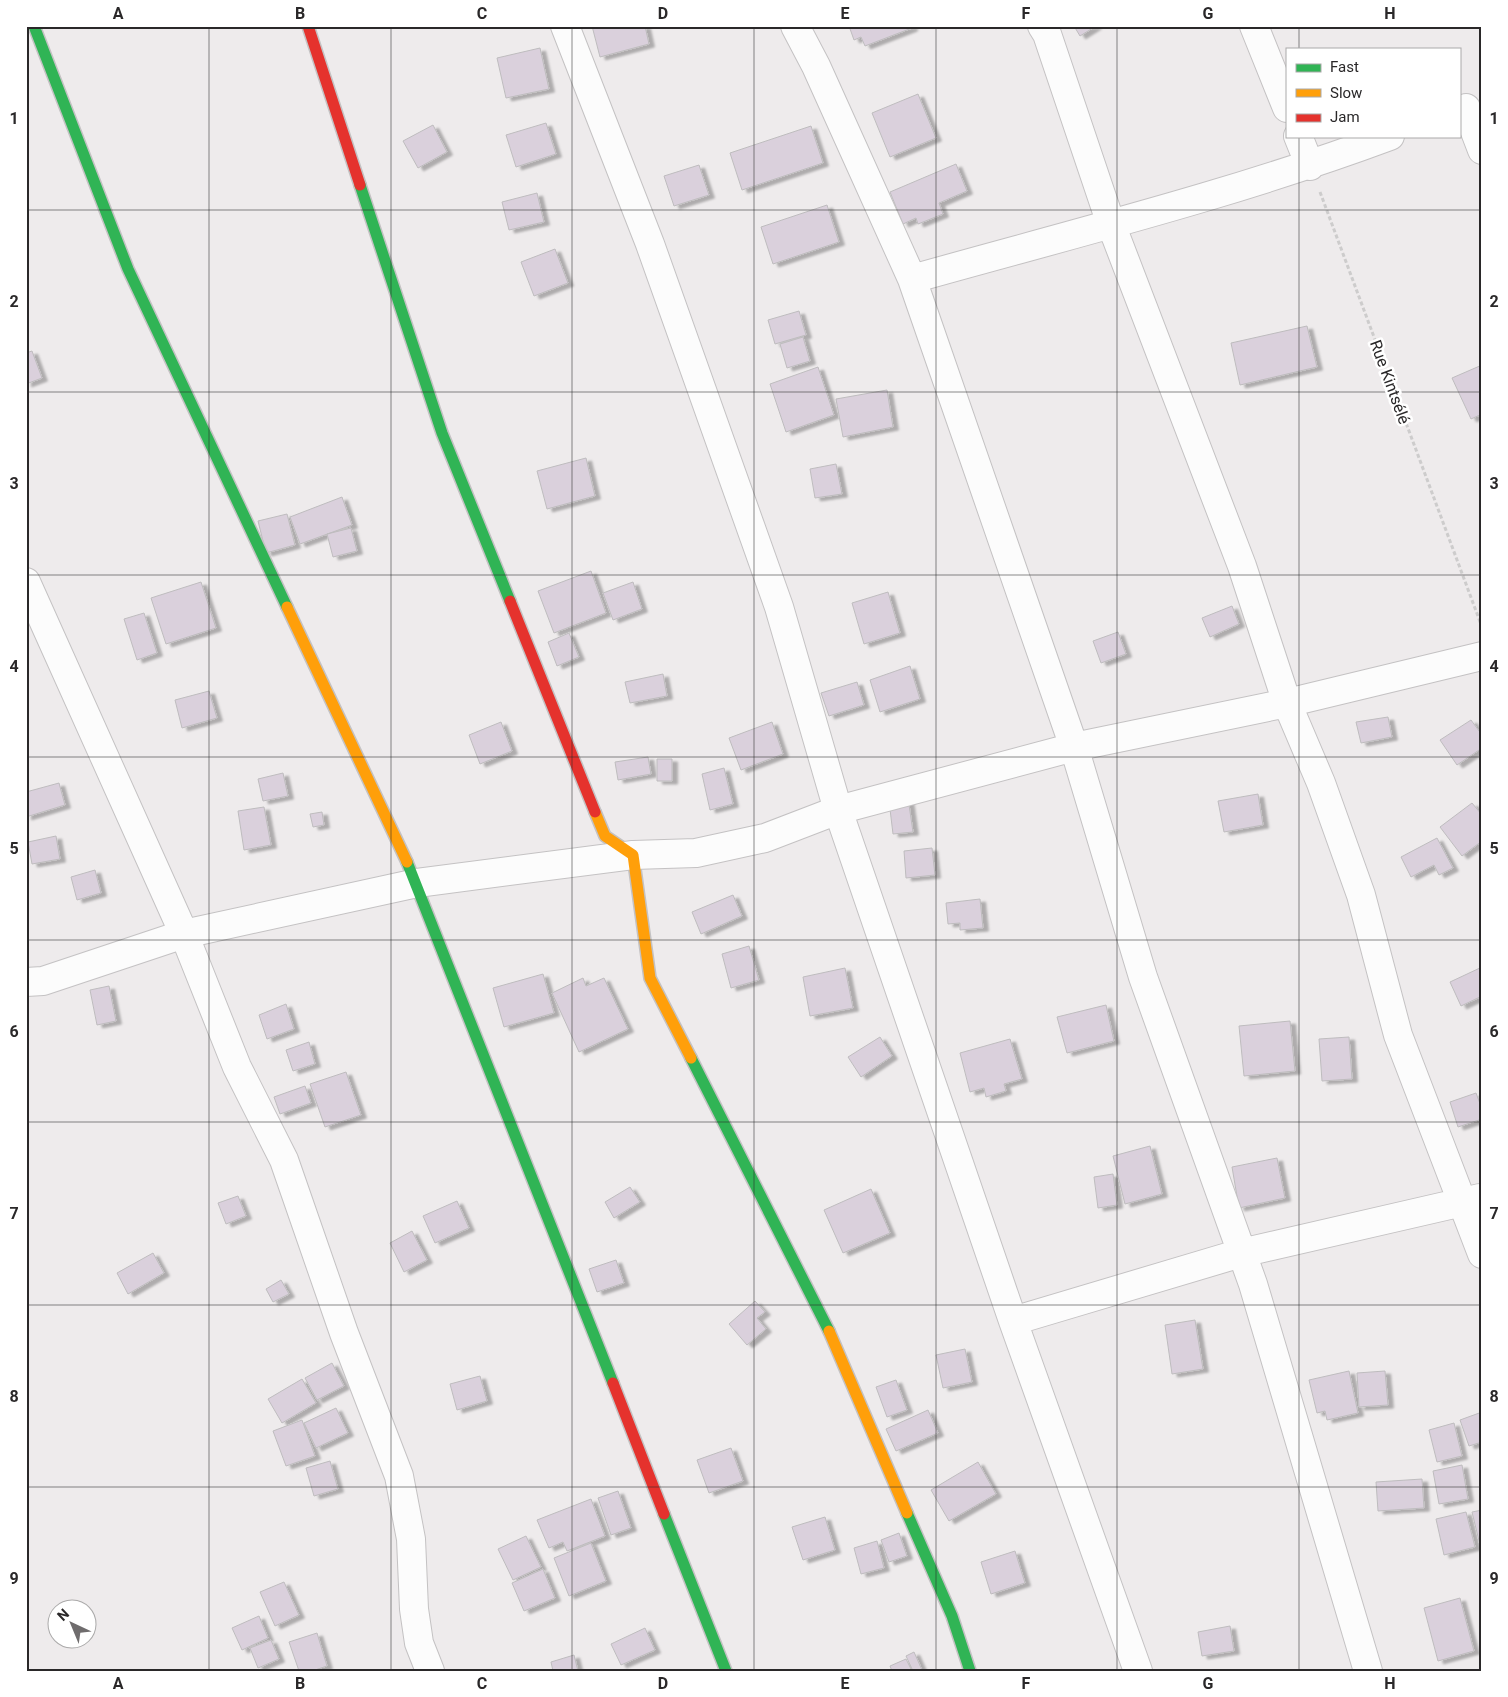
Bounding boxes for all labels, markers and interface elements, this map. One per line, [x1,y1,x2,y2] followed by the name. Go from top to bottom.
[113,4,124,23] text: A
[295,4,305,23] text: B
[477,4,487,23] text: C
[658,4,668,23] text: D
[841,4,850,23] text: E
[1022,4,1031,23] text: F
[1203,4,1214,23] text: G
[1384,4,1396,23] text: H
[1286,48,1460,138] legend
[1330,58,1359,76] text: Fast
[1330,84,1362,102] text: Slow
[1330,108,1360,126] text: Jam
[9,109,19,128] text: 1
[1489,109,1499,128] text: 1
[9,292,19,311] text: 2
[1489,292,1499,311] text: 2
[1366,337,1414,427] street label: Rue Kintsélé
[9,474,19,493] text: 3
[1489,474,1499,493] text: 3
[9,657,19,676] text: 4
[1489,657,1499,676] text: 4
[9,839,19,858] text: 5
[1489,839,1499,858] text: 5
[9,1022,19,1041] text: 6
[1489,1022,1499,1041] text: 6
[9,1204,19,1223] text: 7
[1489,1204,1499,1223] text: 7
[9,1387,19,1406] text: 8
[1489,1387,1499,1406] text: 8
[9,1569,19,1588] text: 9
[1489,1569,1499,1588] text: 9
[48,1600,98,1650] north arrow
[54,1605,72,1624] text: N
[113,1674,124,1693] text: A
[295,1674,305,1693] text: B
[477,1674,487,1693] text: C
[658,1674,668,1693] text: D
[841,1674,850,1693] text: E
[1022,1674,1031,1693] text: F
[1203,1674,1214,1693] text: G
[1384,1674,1396,1693] text: H

